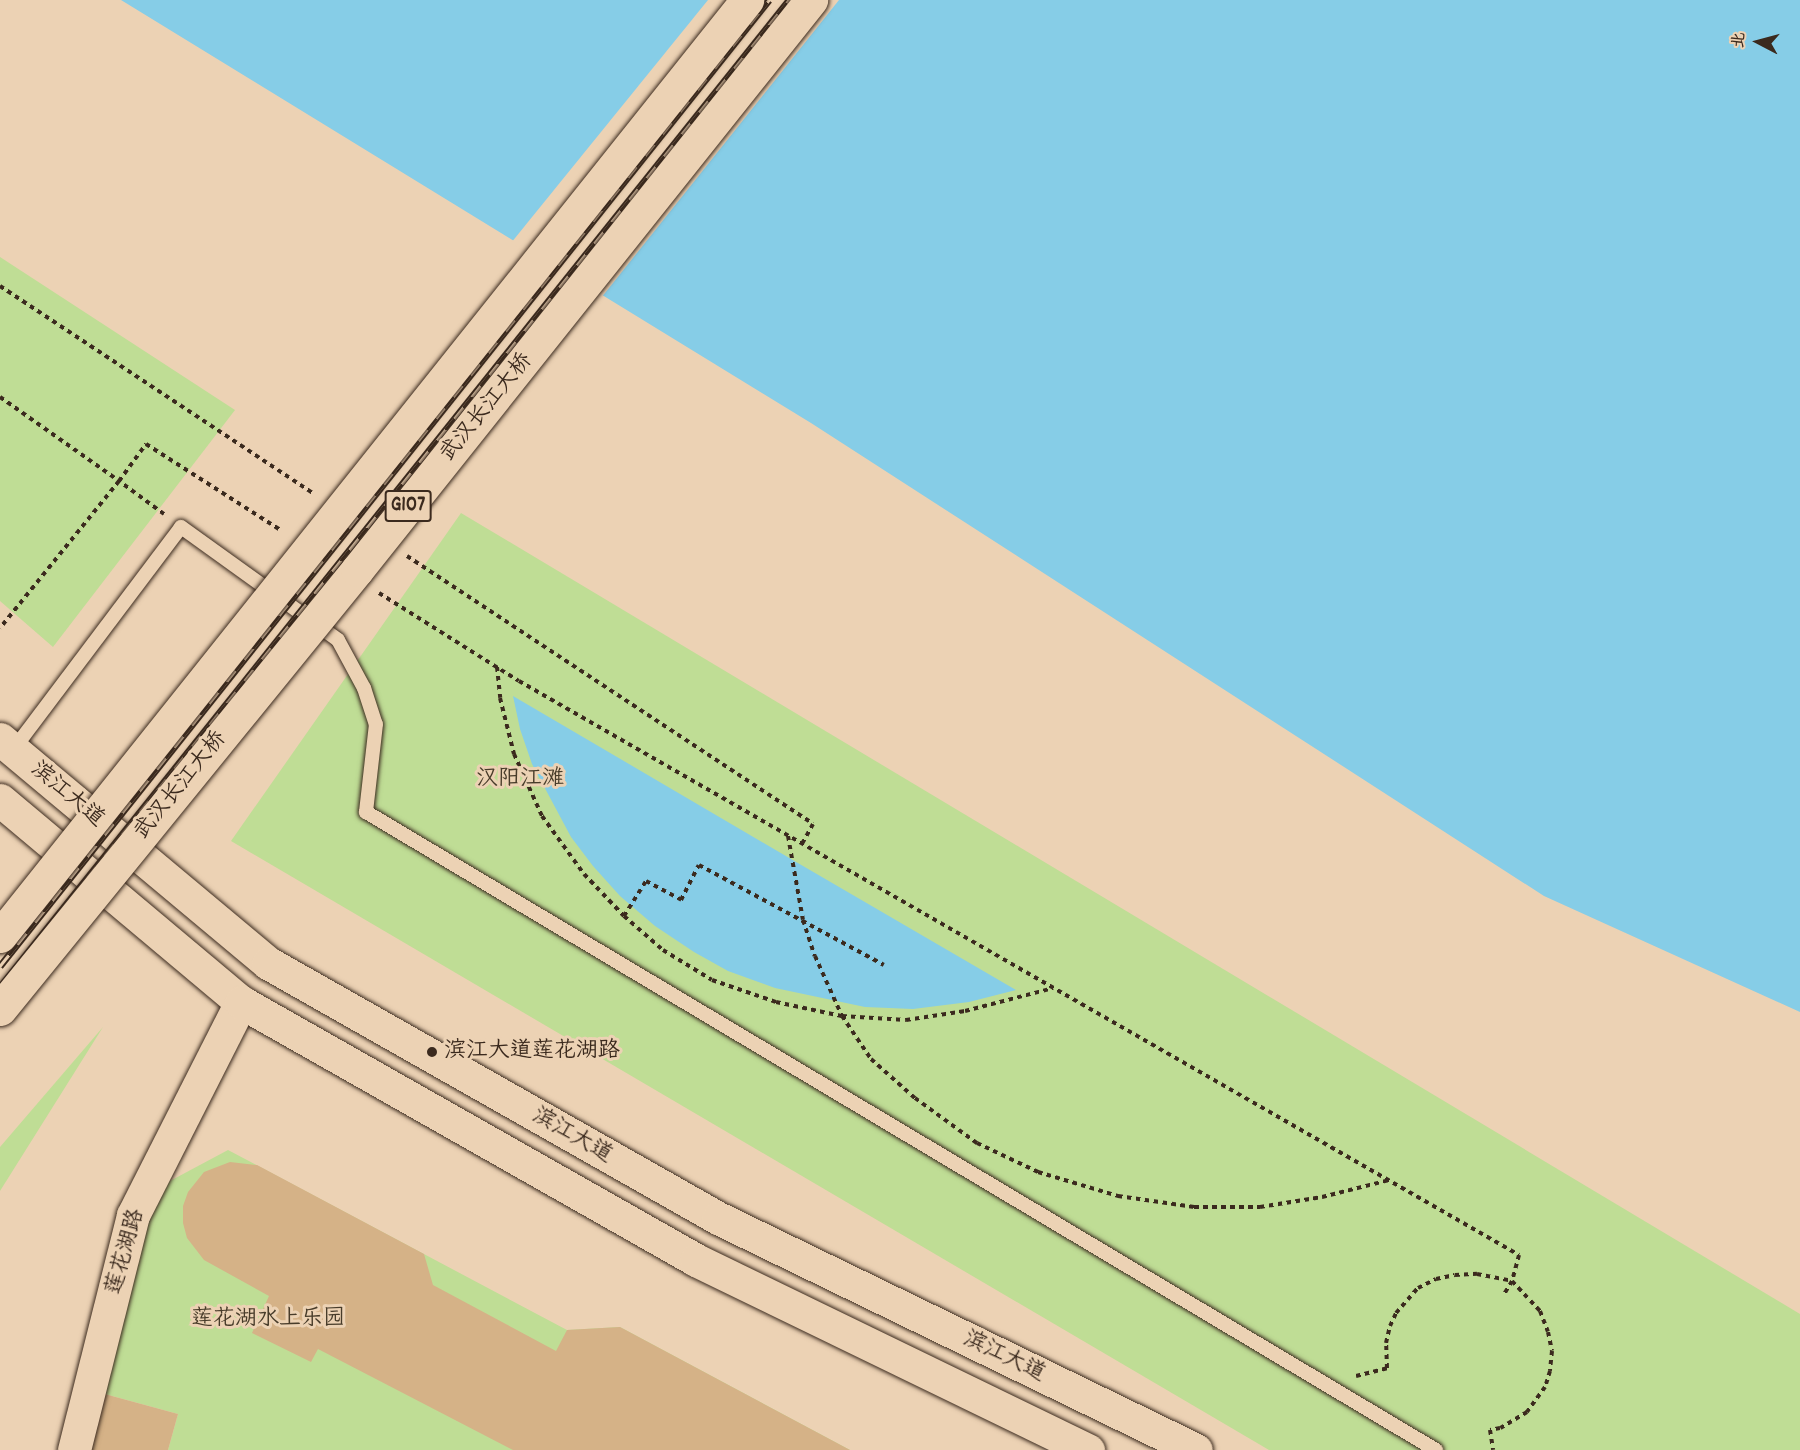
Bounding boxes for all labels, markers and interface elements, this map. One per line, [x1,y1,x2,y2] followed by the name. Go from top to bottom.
[1728,12,1788,72] north arrow
[1727,31,1752,49] text: 北
[435,348,539,468] street label: 武汉长江大桥
[384,488,432,524] road number: G107
[129,726,233,846] street label: 武汉长江大桥
[25,757,109,833] street label: 滨江大道
[476,767,564,793] park label: 汉阳江滩
[444,1039,620,1065] place label: 滨江大道莲花湖路
[425,1045,439,1059] marker: 滨江大道莲花湖路
[527,1103,617,1169] street label: 滨江大道
[101,1206,151,1298] street label: 莲花湖路
[191,1307,345,1333] park label: 莲花湖水上乐园
[959,1326,1049,1388] street label: 滨江大道

